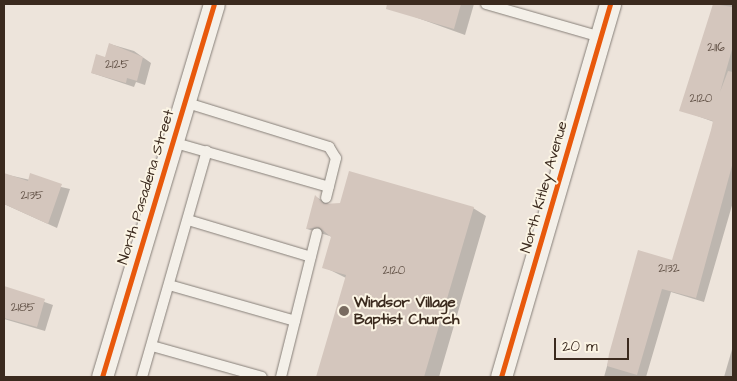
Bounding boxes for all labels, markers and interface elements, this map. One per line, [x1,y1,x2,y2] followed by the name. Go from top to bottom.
[707,41,725,55] house number: 2116
[105,58,129,72] house number: 2125
[690,92,712,106] house number: 2120
[114,107,178,267] street label: North Pasadena Street
[517,119,571,255] street label: North Kitley Avenue
[20,189,44,203] house number: 2135
[658,262,680,276] house number: 2132
[383,264,405,278] house number: 2120
[354,293,459,328] place label: Windsor Village Baptist Church
[11,301,35,315] house number: 2185
[338,305,350,317] marker: Windsor Village Baptist Church
[557,328,632,360] scale bar
[562,336,598,357] text: 20 m

